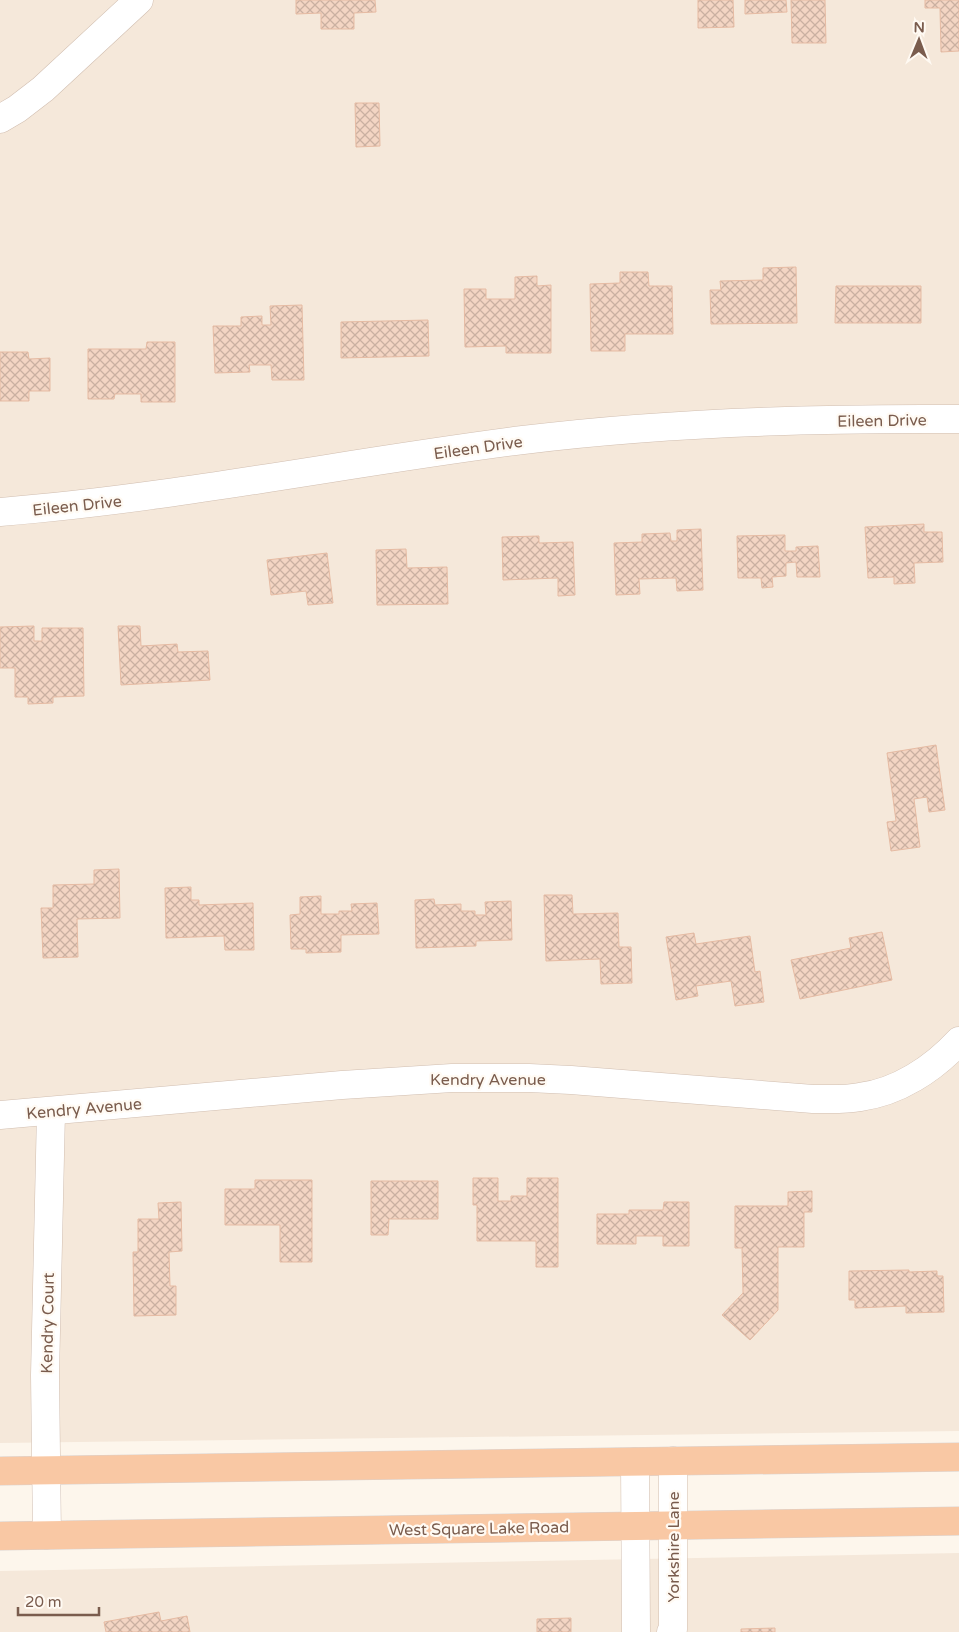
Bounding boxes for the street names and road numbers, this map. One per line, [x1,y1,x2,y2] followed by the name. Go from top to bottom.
[837,410,927,432] street label: Eileen Drive
[432,432,524,464] street label: Eileen Drive
[32,491,123,521] street label: Eileen Drive
[430,1070,546,1090] street label: Kendry Avenue
[26,1094,143,1124] street label: Kendry Avenue
[37,1272,59,1374] street label: Kendry Court
[664,1491,684,1603] street label: Yorkshire Lane
[389,1517,569,1541] street label: West Square Lake Road

